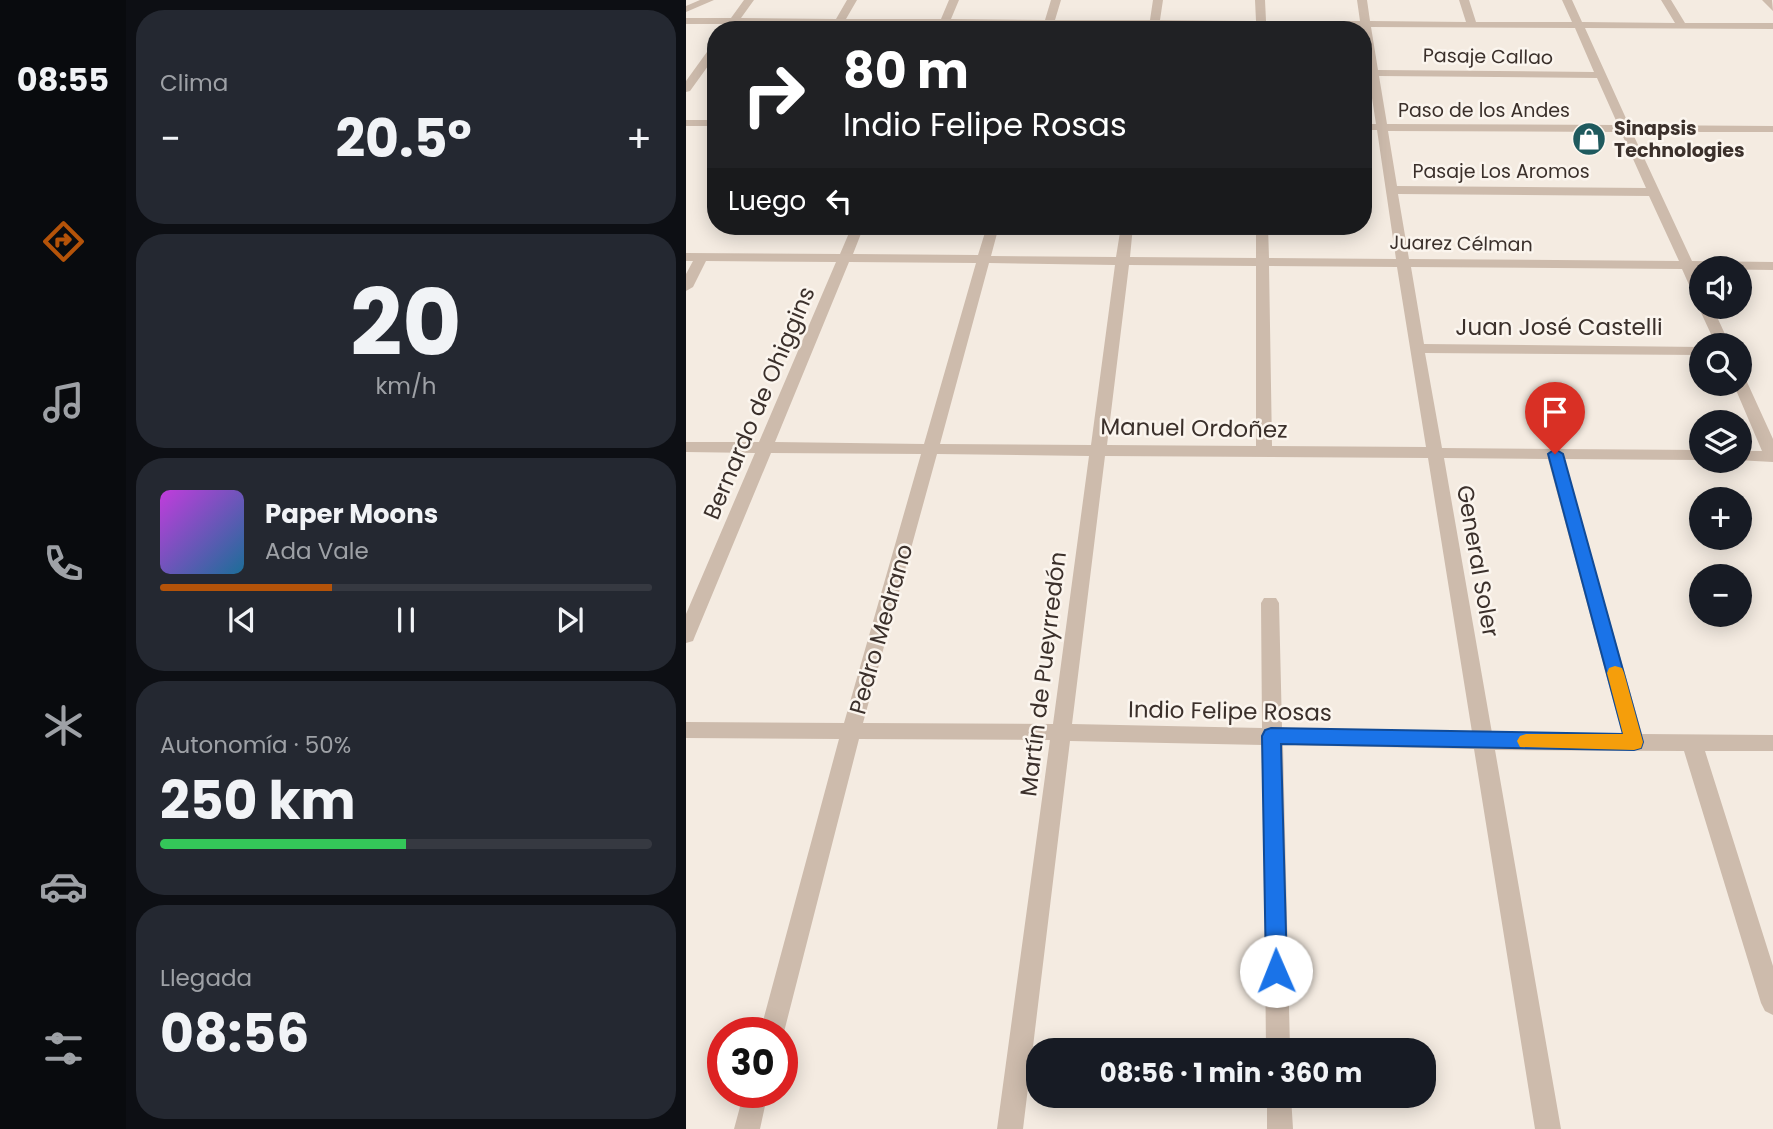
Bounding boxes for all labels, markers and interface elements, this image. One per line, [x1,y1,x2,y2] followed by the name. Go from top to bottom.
[843,37,969,105] text: 80 m
[1423,42,1553,71] street label: Pasaje Callao
[728,49,819,140] icon: right
[17,57,109,102] text: 08:55
[160,67,228,99] text: Clima
[1398,97,1570,124] street label: Paso de los Andes
[335,102,472,175] text: 20.5°
[843,102,1127,147] text: Indio Felipe Rosas
[160,112,181,165] text: −
[626,112,652,165] text: +
[1614,115,1745,164] place label: Sinapsis Technologies
[1570,120,1608,158] shop icon: Sinapsis Technologies
[1412,158,1590,185] street label: Pasaje Los Aromos
[820,182,858,220] icon: left
[728,183,806,219] text: Luego
[39,217,88,266] icon: directions
[1389,229,1533,258] street label: Juarez Célman
[1689,256,1752,627] map controls
[1689,256,1752,319] button: sound
[350,259,462,387] text: 20
[695,282,823,524] street label: Bernardo de Ohiggins
[1455,311,1663,343] street label: Juan José Castelli
[1689,333,1752,396] button: search
[375,370,437,402] text: km/h
[39,378,88,427] icon: music
[1525,382,1585,454] pin
[1536,393,1574,431] icon: arrive
[1100,410,1288,446] street label: Manuel Ordoñez
[1689,410,1752,473] button: layers
[1449,482,1507,640] street label: General Soler
[1689,487,1752,550] button: +
[265,496,438,532] text: Paper Moons
[265,535,369,567] text: Ada Vale
[39,539,88,588] icon: phone
[841,540,921,718] street label: Pedro Medrano
[1012,550,1074,798] street label: Martín de Pueyrredón
[1689,564,1752,627] button: −
[223,601,261,639] icon: previous
[387,601,425,639] icon: pause
[551,601,589,639] icon: next
[1128,693,1332,729] street label: Indio Felipe Rosas
[39,701,88,750] icon: climate
[160,729,351,761] text: Autonomía · 50%
[160,764,356,837] text: 250 km
[39,862,88,911] icon: car
[1239,934,1313,1008] position arrow
[160,962,252,994] text: Llegada
[160,997,309,1070] text: 08:56
[707,1017,798,1108] speed limit sign: 30
[39,1024,88,1073] icon: filters
[1100,1055,1362,1091] text: 08:56 · 1 min · 360 m

